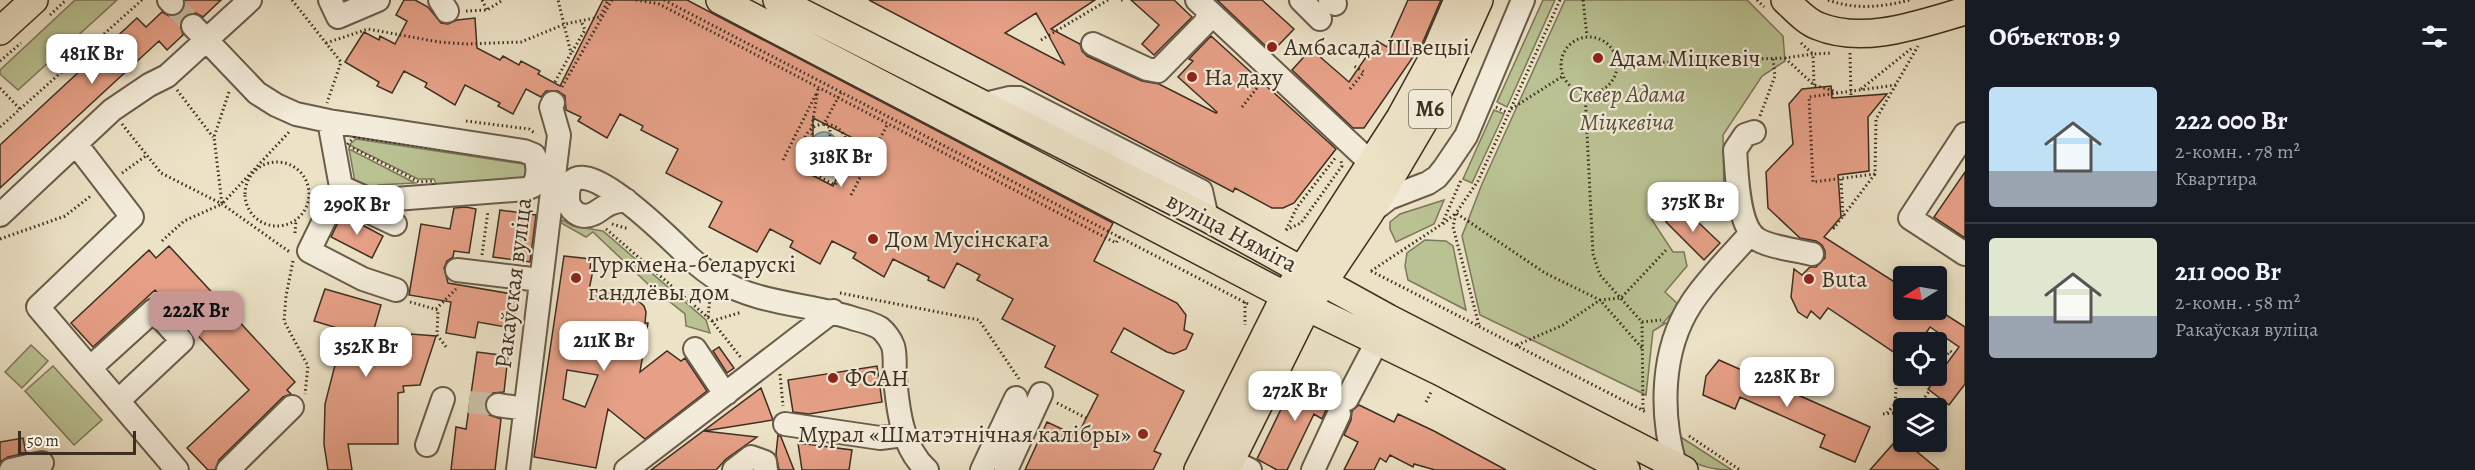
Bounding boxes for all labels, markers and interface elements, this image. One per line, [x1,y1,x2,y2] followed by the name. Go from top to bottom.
[1989,19,2120,54] text: Объектов: 9
[2418,20,2451,53] icon: filters
[1283,31,1470,63] place label: Амбасада Швецыі
[37,34,147,85] pin: 481K Br
[60,40,124,67] text: 481K Br
[1265,40,1279,54] marker: Амбасада Швецыі
[1609,42,1760,74] place label: Адам Міцкевіч
[1591,51,1605,65] marker: Адам Міцкевіч
[1204,61,1283,93] place label: На даху
[1185,70,1199,84] marker: На даху
[1568,78,1686,138] park label: Сквер Адама Міцкевіча
[1409,90,1451,128] road number: М6
[2175,103,2288,138] text: 222 000 Br
[2037,111,2109,183] icon: home
[786,137,896,188] pin: 318K Br
[2175,138,2300,165] text: 2-комн. · 78 m²
[810,143,872,170] text: 318K Br
[2175,165,2257,192] text: Квартира
[1638,182,1748,233] pin: 375K Br
[1161,184,1303,280] street label: вуліца Няміга
[302,185,412,236] pin: 290K Br
[1662,188,1724,215] text: 375K Br
[324,191,390,218] text: 290K Br
[487,196,539,370] street label: Ракаўская вуліца
[885,223,1049,255] place label: Дом Мусінскага
[866,232,880,246] marker: Дом Мусінскага
[588,248,796,308] place label: Туркмена-беларускі гандлёвы дом
[2175,254,2281,289] text: 211 000 Br
[2037,262,2109,334] icon: home
[1821,263,1868,295] place label: Buta
[1893,266,1947,320] north arrow
[1893,266,1947,452] map controls
[569,271,583,285] marker: Туркмена-беларускі гандлёвы дом
[1802,272,1816,286] marker: Buta
[2175,289,2300,316] text: 2-комн. · 58 m²
[141,291,251,342] pin: 222K Br
[163,297,229,324] text: 222K Br
[2175,316,2318,343] text: Ракаўская вуліца
[549,321,659,372] pin: 211K Br
[311,327,421,378] pin: 352K Br
[573,327,635,354] text: 211K Br
[1893,332,1947,386] button: locate
[334,333,398,360] text: 352K Br
[1732,357,1842,408] pin: 228K Br
[845,362,909,394] place label: ФСАН
[1754,363,1820,390] text: 228K Br
[826,371,840,385] marker: ФСАН
[1240,371,1350,422] pin: 272K Br
[1262,377,1328,404] text: 272K Br
[1893,398,1947,452] button: layers
[798,418,1131,450] place label: Мурал «Шматэтнічная калібры»
[1136,427,1150,441] marker: Мурал «Шматэтнічная калібры»
[18,428,136,456] scale bar
[27,430,59,452] text: 50 m

